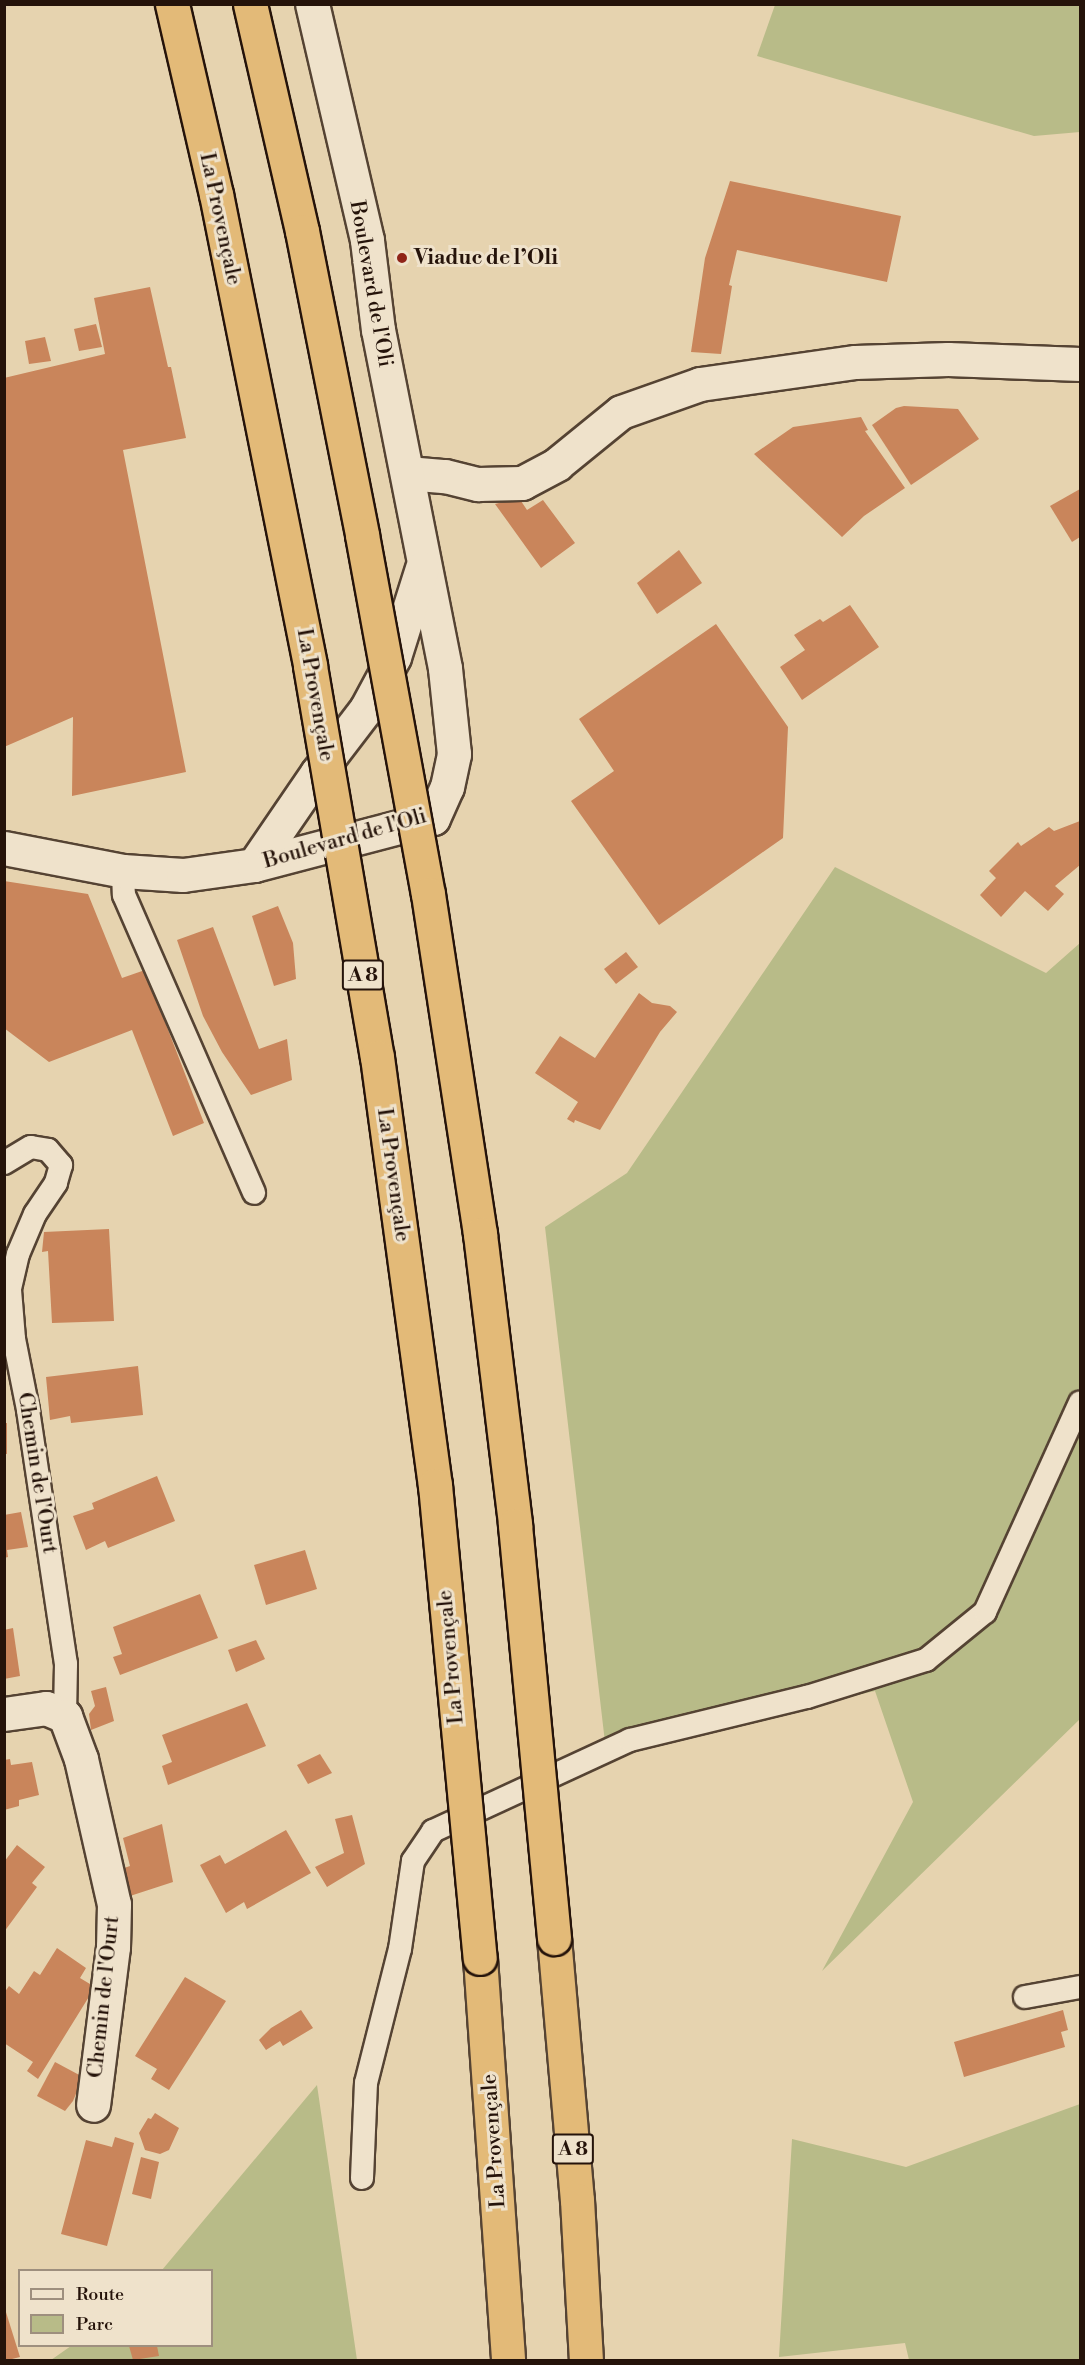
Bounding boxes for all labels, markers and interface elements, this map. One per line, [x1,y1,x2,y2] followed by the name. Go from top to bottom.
[194,150,246,288] street label: La Provençale
[344,199,398,369] street label: Boulevard de l'Oli
[414,245,558,271] place label: Viaduc de l’Oli
[395,251,409,265] marker: Viaduc de l’Oli
[291,626,339,764] street label: La Provençale
[260,804,430,874] street label: Boulevard de l'Oli
[340,958,386,992] road number: A 8
[371,1107,415,1243] street label: La Provençale
[12,1391,62,1555] street label: Chemin de l'Ourt
[433,1589,469,1725] street label: La Provençale
[83,1915,125,2079] street label: Chemin de l'Ourt
[477,2073,511,2209] street label: La Provençale
[550,2132,596,2166] road number: A 8
[18,2269,213,2347] legend
[76,2283,124,2306] text: Route
[76,2313,113,2336] text: Parc

